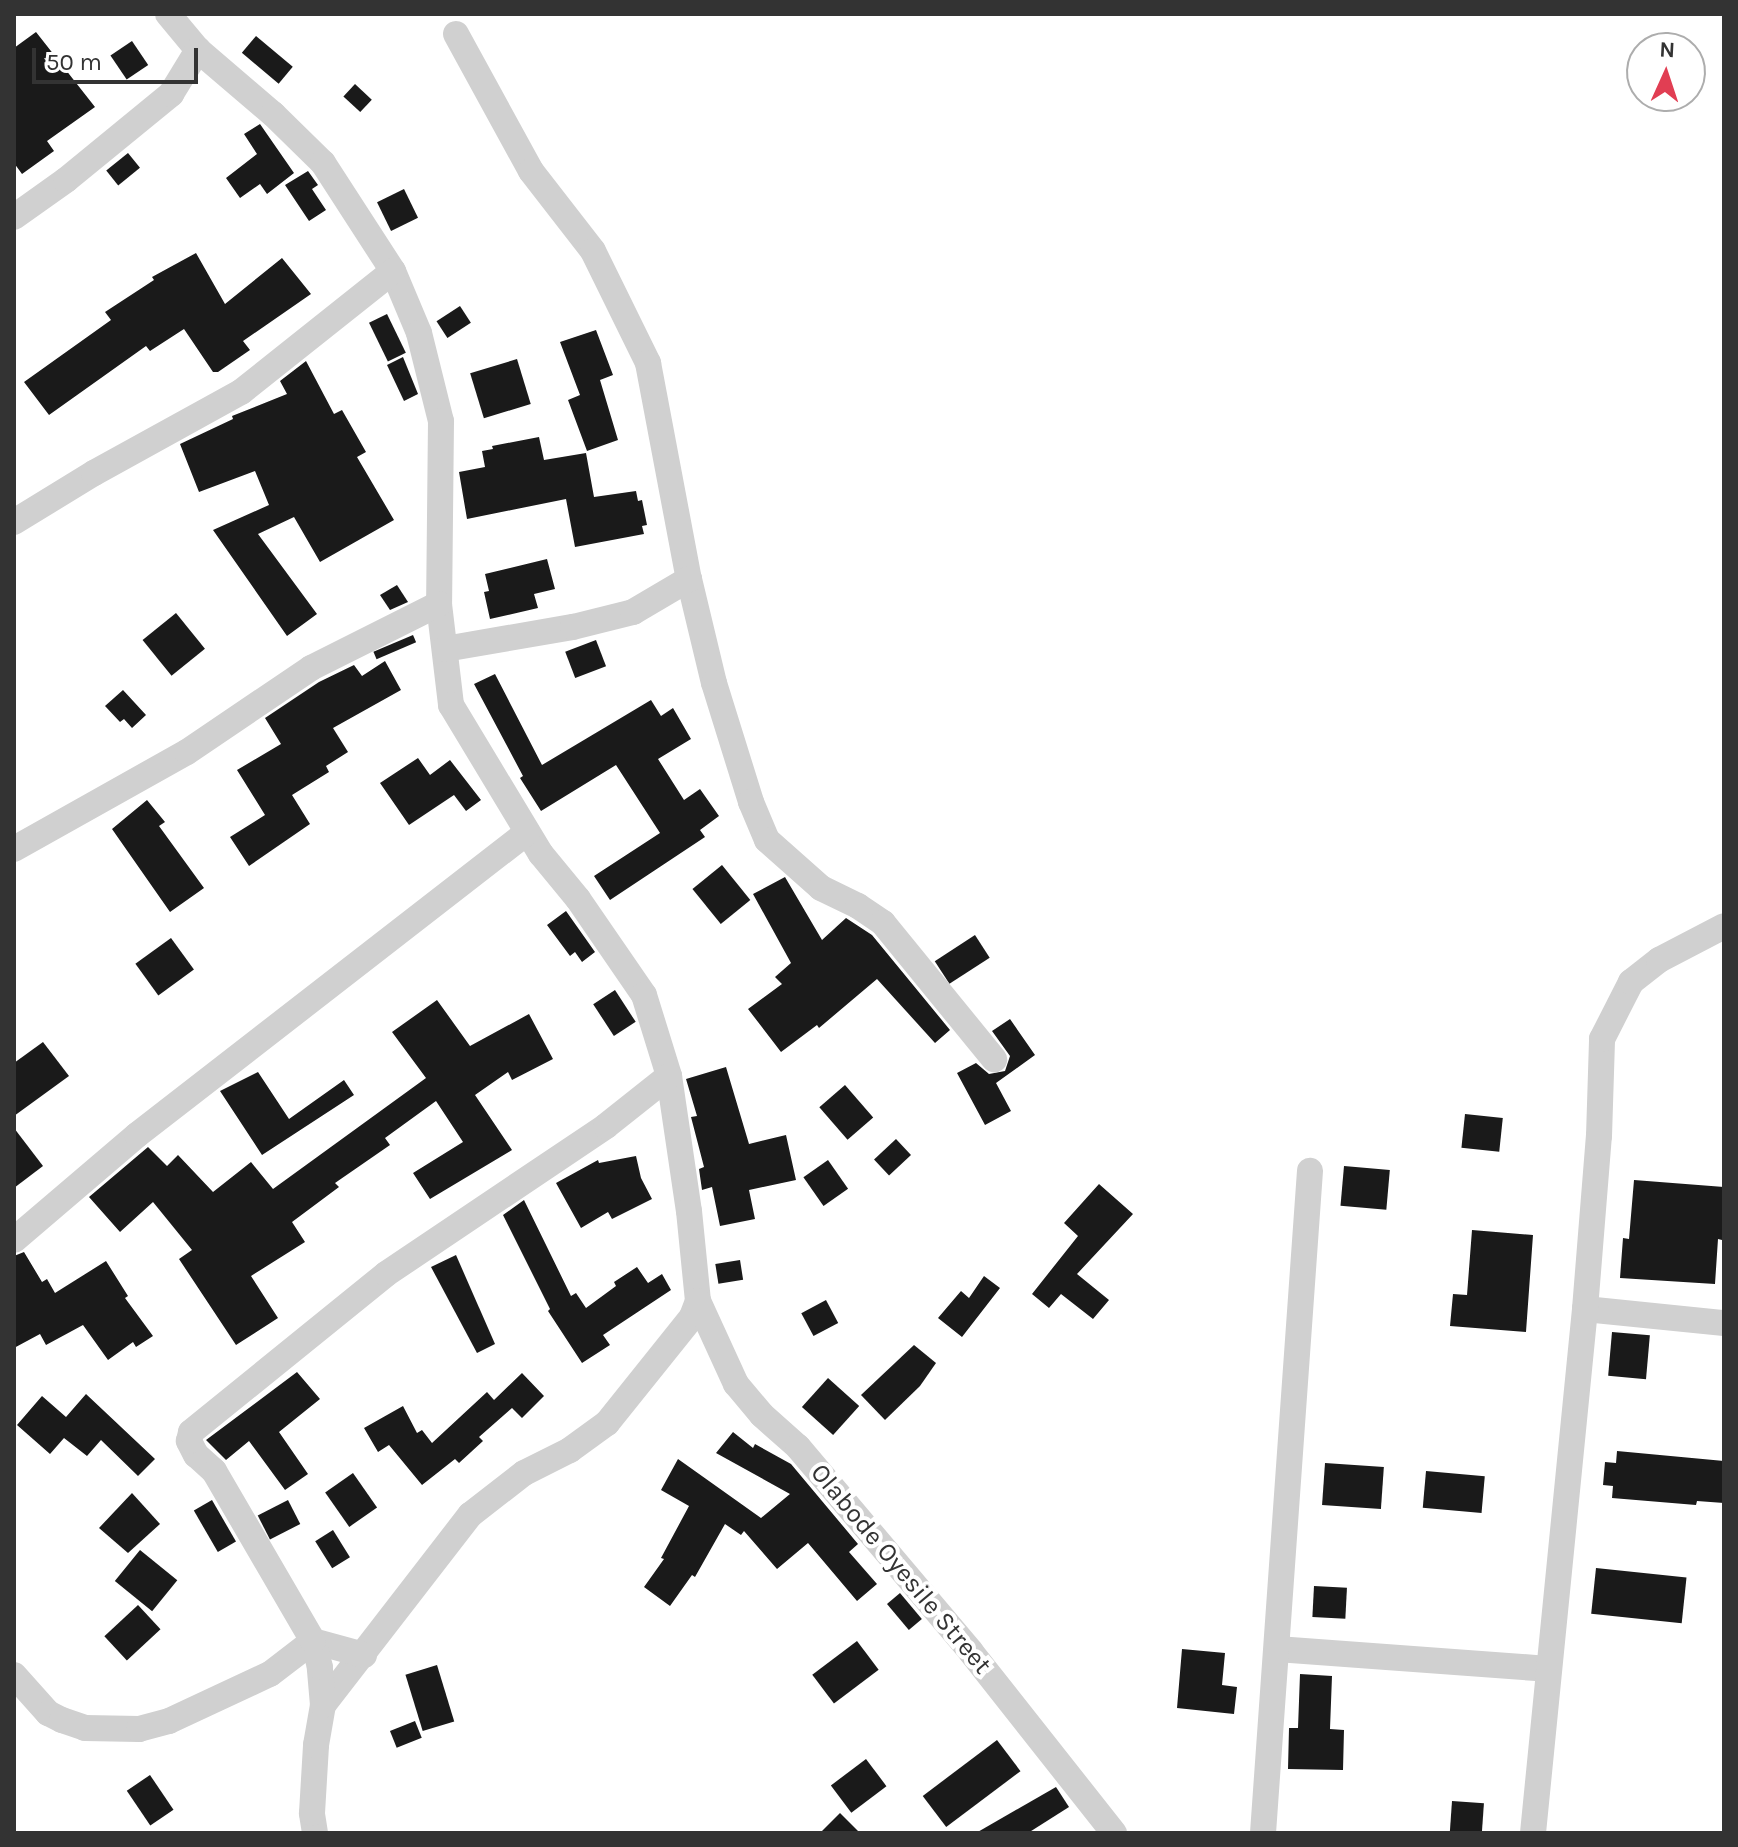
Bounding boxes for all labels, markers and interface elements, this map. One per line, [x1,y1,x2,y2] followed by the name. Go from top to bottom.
[36,32,202,82] scale bar
[1626,32,1706,112] north arrow
[1659,37,1676,63] text: N
[46,48,102,76] text: 50 m
[804,1458,998,1680] street label: Olabode Oyesile Street

